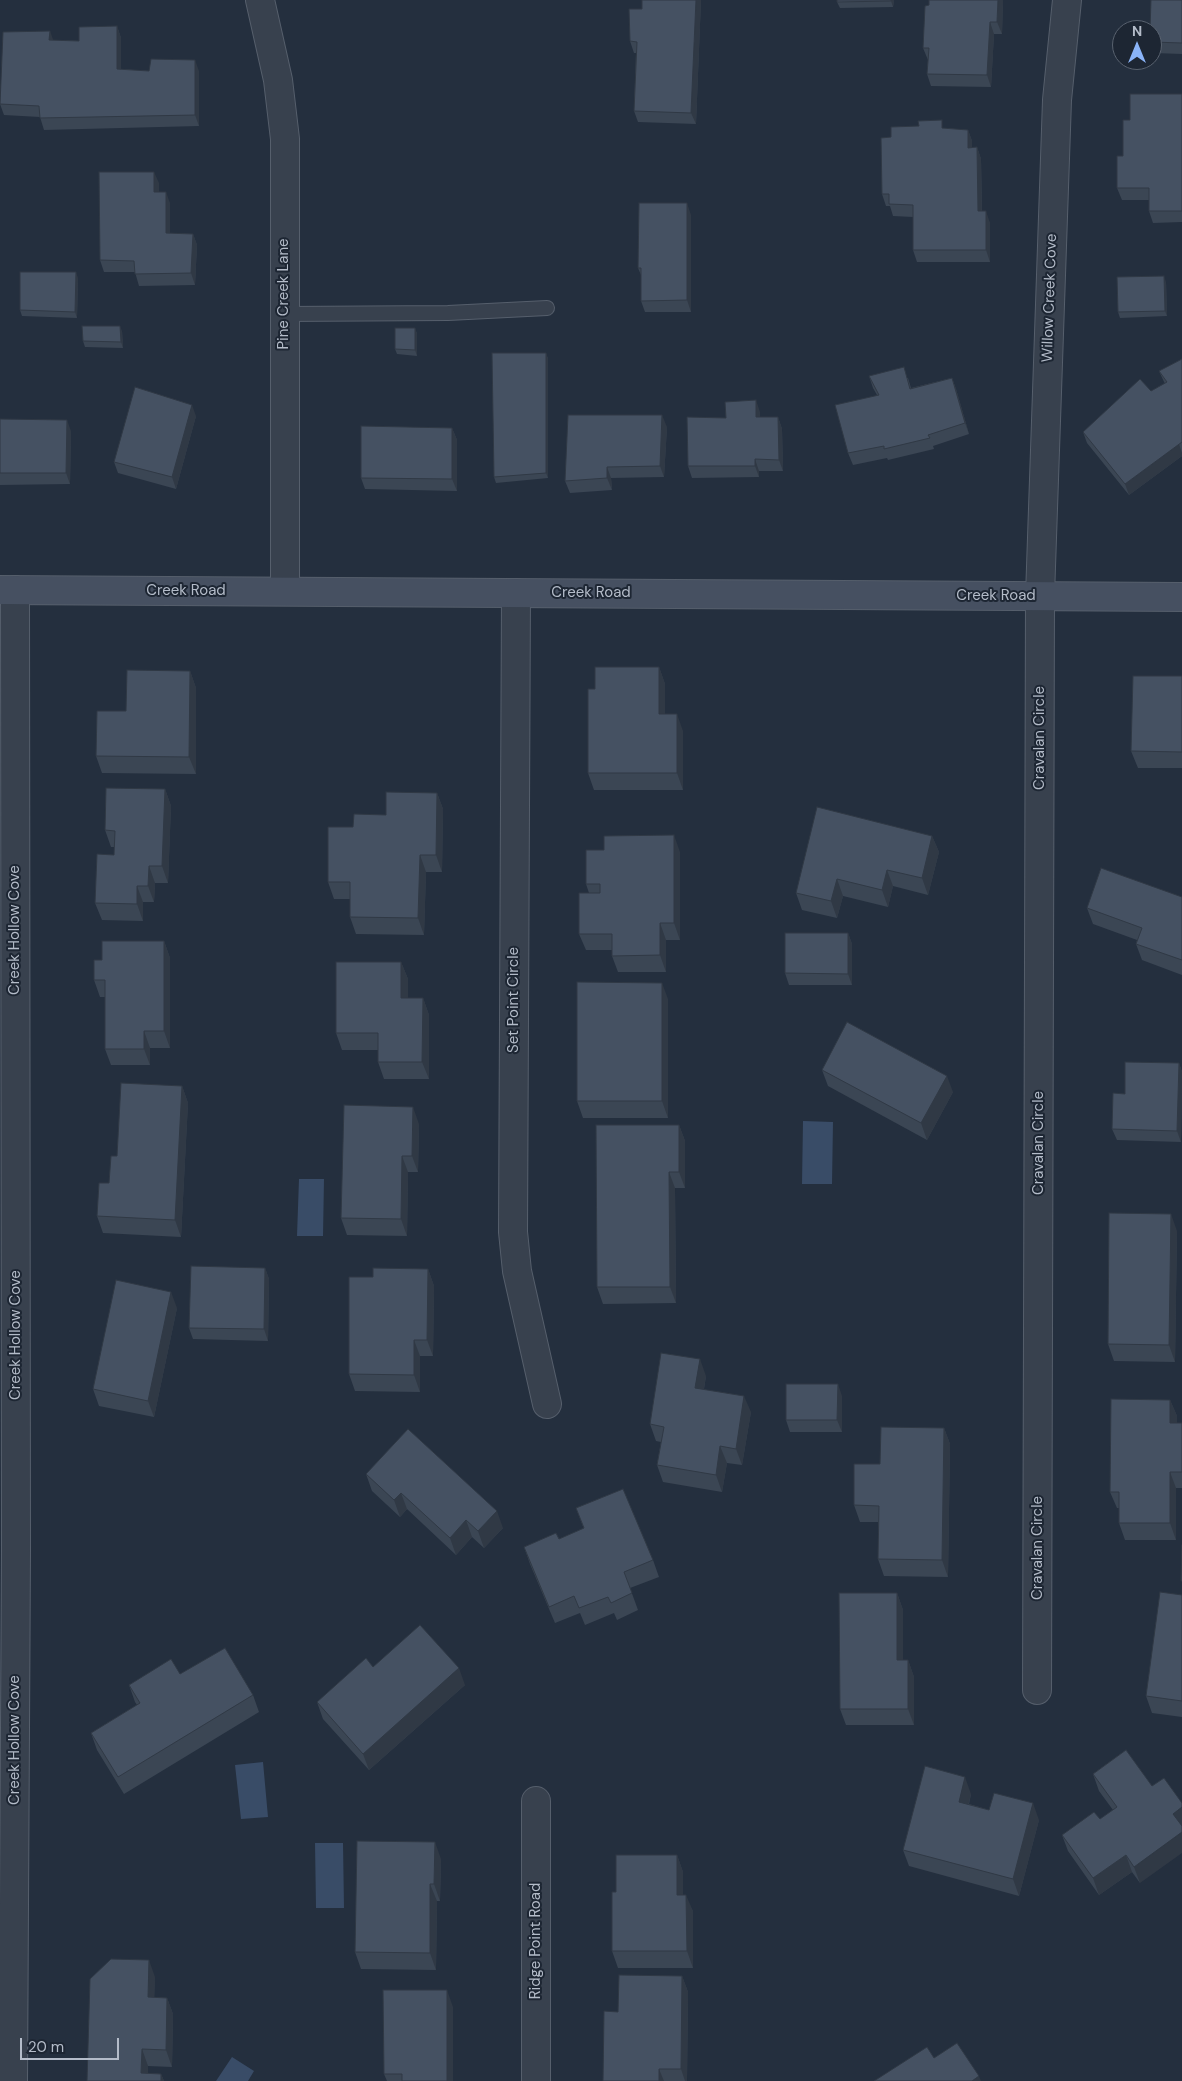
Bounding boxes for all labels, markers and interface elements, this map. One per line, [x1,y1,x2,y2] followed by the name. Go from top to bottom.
[1112,20,1162,70] north arrow
[1132,22,1142,40] text: N
[1039,233,1061,363] street label: Willow Creek Cove
[275,238,293,350] street label: Pine Creek Lane
[146,582,226,600] street label: Creek Road
[551,584,631,602] street label: Creek Road
[956,587,1036,605] street label: Creek Road
[1031,686,1049,790] street label: Cravalan Circle
[6,865,24,995] street label: Creek Hollow Cove
[505,947,523,1053] street label: Set Point Circle
[1030,1091,1048,1195] street label: Cravalan Circle
[7,1270,25,1400] street label: Creek Hollow Cove
[1029,1496,1047,1600] street label: Cravalan Circle
[6,1675,24,1805] street label: Creek Hollow Cove
[527,1883,545,1999] street label: Ridge Point Road
[22,2028,121,2060] scale bar
[28,2037,64,2057] text: 20 m

